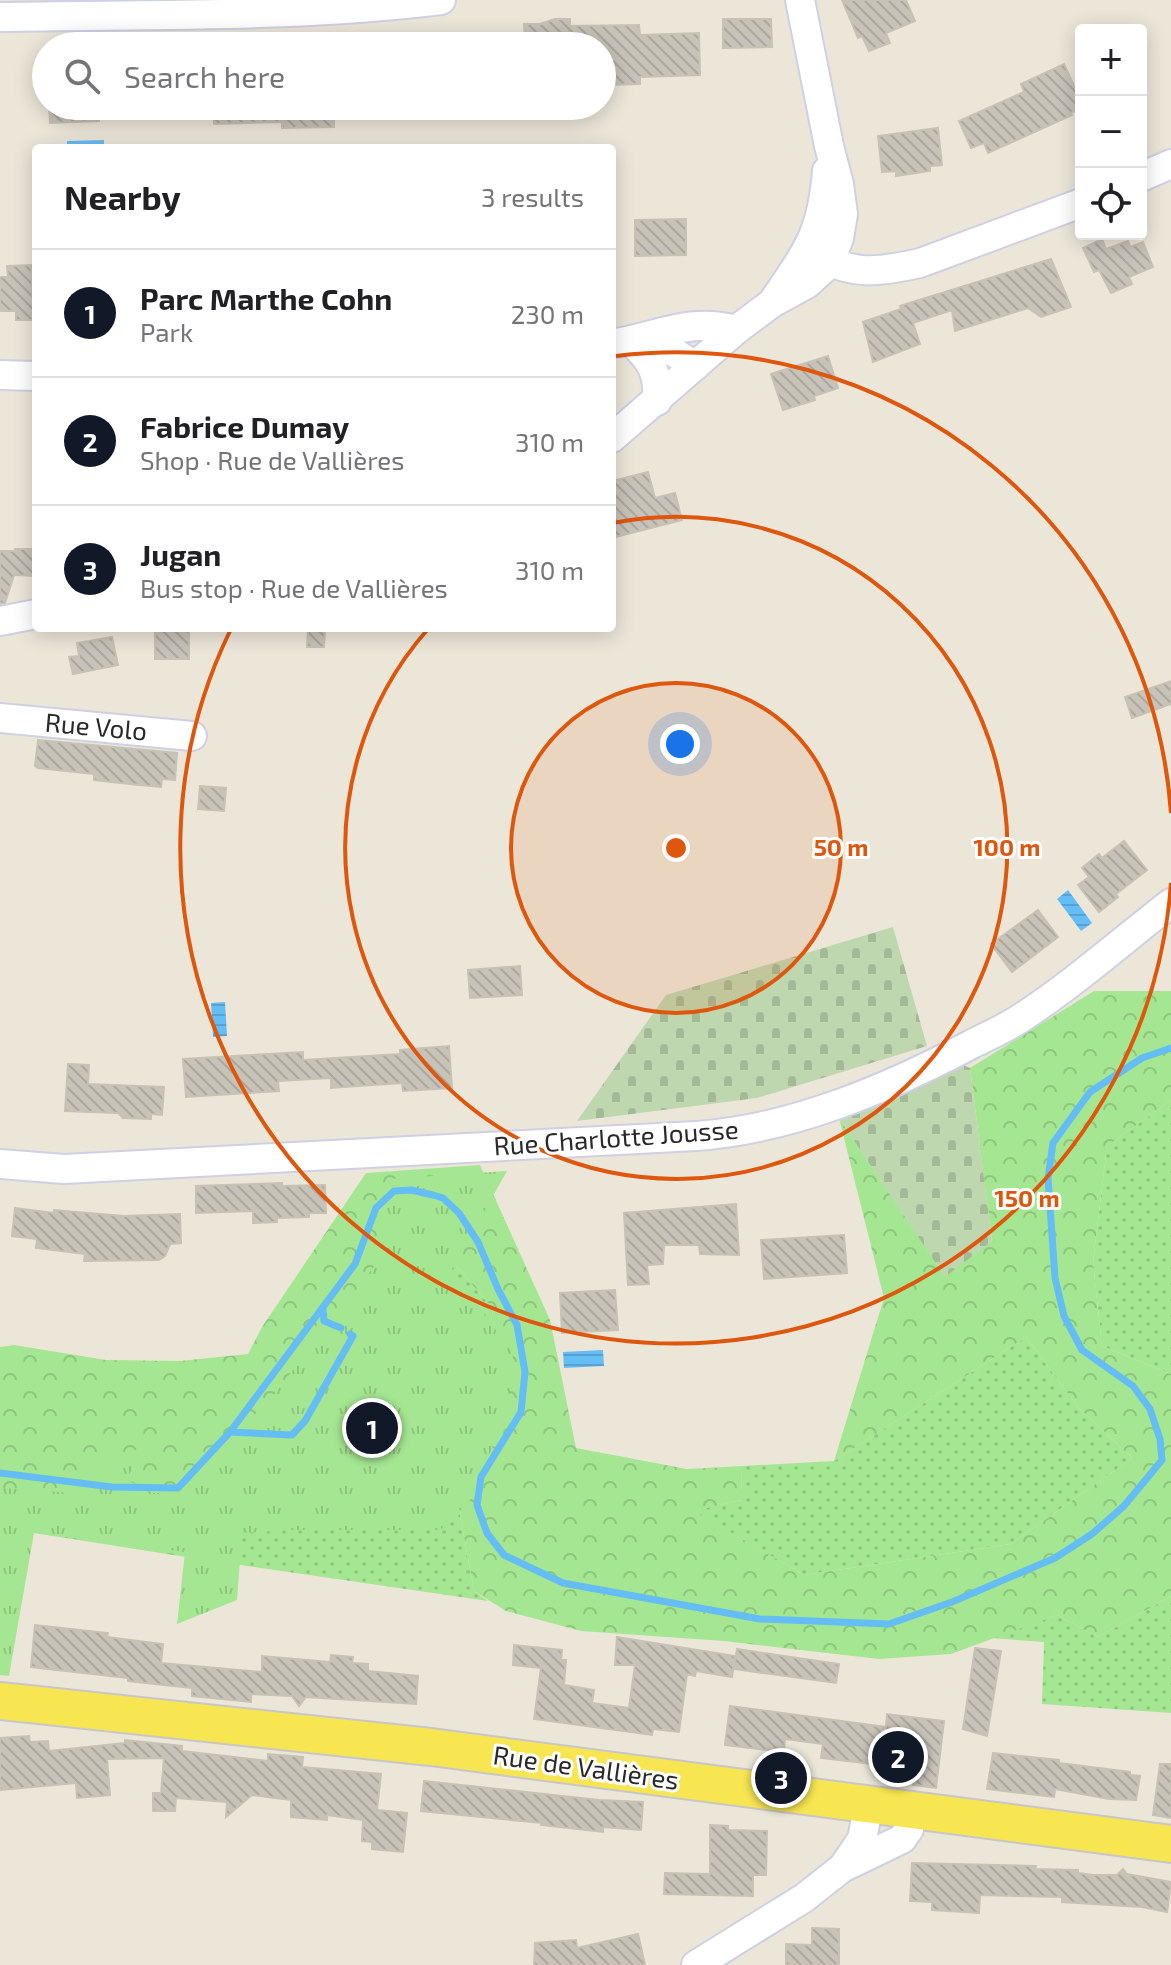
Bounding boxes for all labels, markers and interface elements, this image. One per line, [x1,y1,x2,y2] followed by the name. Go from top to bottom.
[1075,24,1147,240] map controls
[1075,24,1147,96] button: +
[32,32,616,120] search box
[60,54,104,98] icon: search
[124,58,285,94] text: Search here
[1075,96,1147,168] button: −
[1075,168,1147,240] button: locate
[64,176,181,217] text: Nearby
[481,181,584,212] text: 3 results
[140,280,392,316] text: Parc Marthe Cohn
[84,298,96,329] text: 1
[511,298,584,329] text: 230 m
[140,316,193,347] text: Park
[140,408,349,444] text: Fabrice Dumay
[82,426,98,457] text: 2
[515,426,584,457] text: 310 m
[140,444,404,475] text: Shop · Rue de Vallières
[140,536,221,572] text: Jugan
[83,554,97,585] text: 3
[515,554,584,585] text: 310 m
[140,572,448,603] text: Bus stop · Rue de Vallières
[44,706,148,745] street label: Rue Volo
[660,724,700,764] your location
[814,832,868,861] text: 50 m
[974,832,1040,861] text: 100 m
[662,834,690,862] centre of rings
[492,1112,739,1161] street label: Rue Charlotte Jousse
[994,1183,1060,1212] text: 150 m
[346,1398,398,1458] pin: 1
[872,1727,924,1787] pin: 2
[491,1738,681,1795] street label: Rue de Vallières
[755,1748,807,1808] pin: 3

